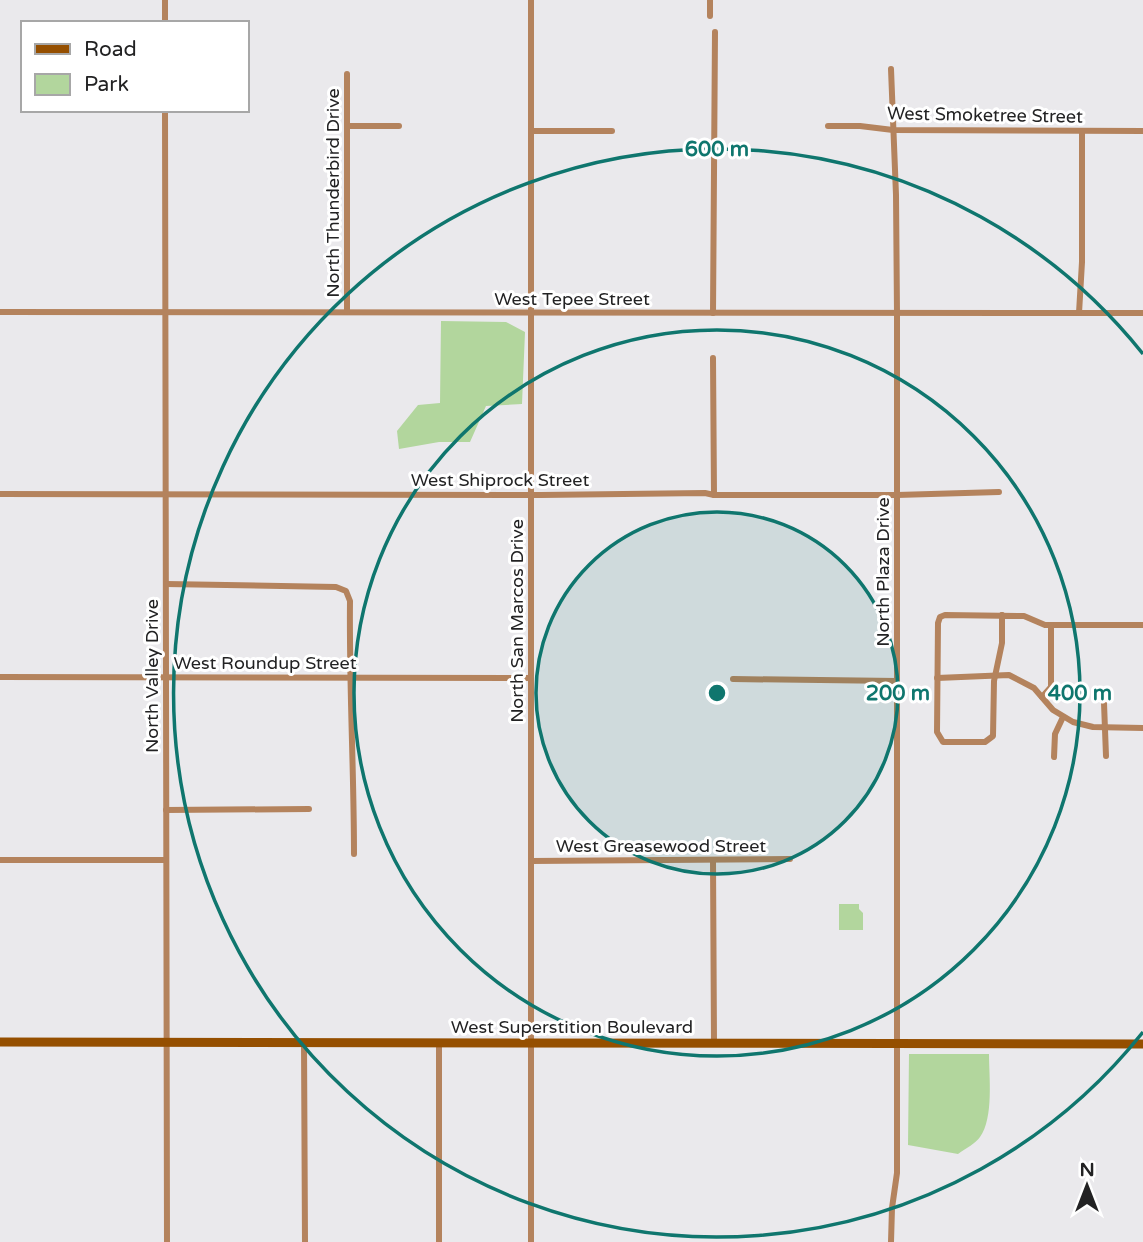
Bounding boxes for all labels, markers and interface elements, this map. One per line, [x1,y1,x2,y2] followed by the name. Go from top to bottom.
[21,21,248,112] legend
[84,37,137,62] text: Road
[84,72,129,97] text: Park
[322,88,344,298] street label: North Thunderbird Drive
[887,102,1083,128] street label: West Smoketree Street
[685,137,749,162] text: 600 m
[494,288,650,310] street label: West Tepee Street
[411,469,589,491] street label: West Shiprock Street
[872,497,894,647] street label: North Plaza Drive
[506,519,528,723] street label: North San Marcos Drive
[141,599,163,753] street label: North Valley Drive
[173,652,357,674] street label: West Roundup Street
[705,681,729,705] centre of rings
[866,681,930,706] text: 200 m
[1048,681,1112,706] text: 400 m
[556,835,766,857] street label: West Greasewood Street
[451,1016,693,1038] street label: West Superstition Boulevard
[1052,1151,1122,1221] north arrow
[1079,1159,1095,1181] text: N

